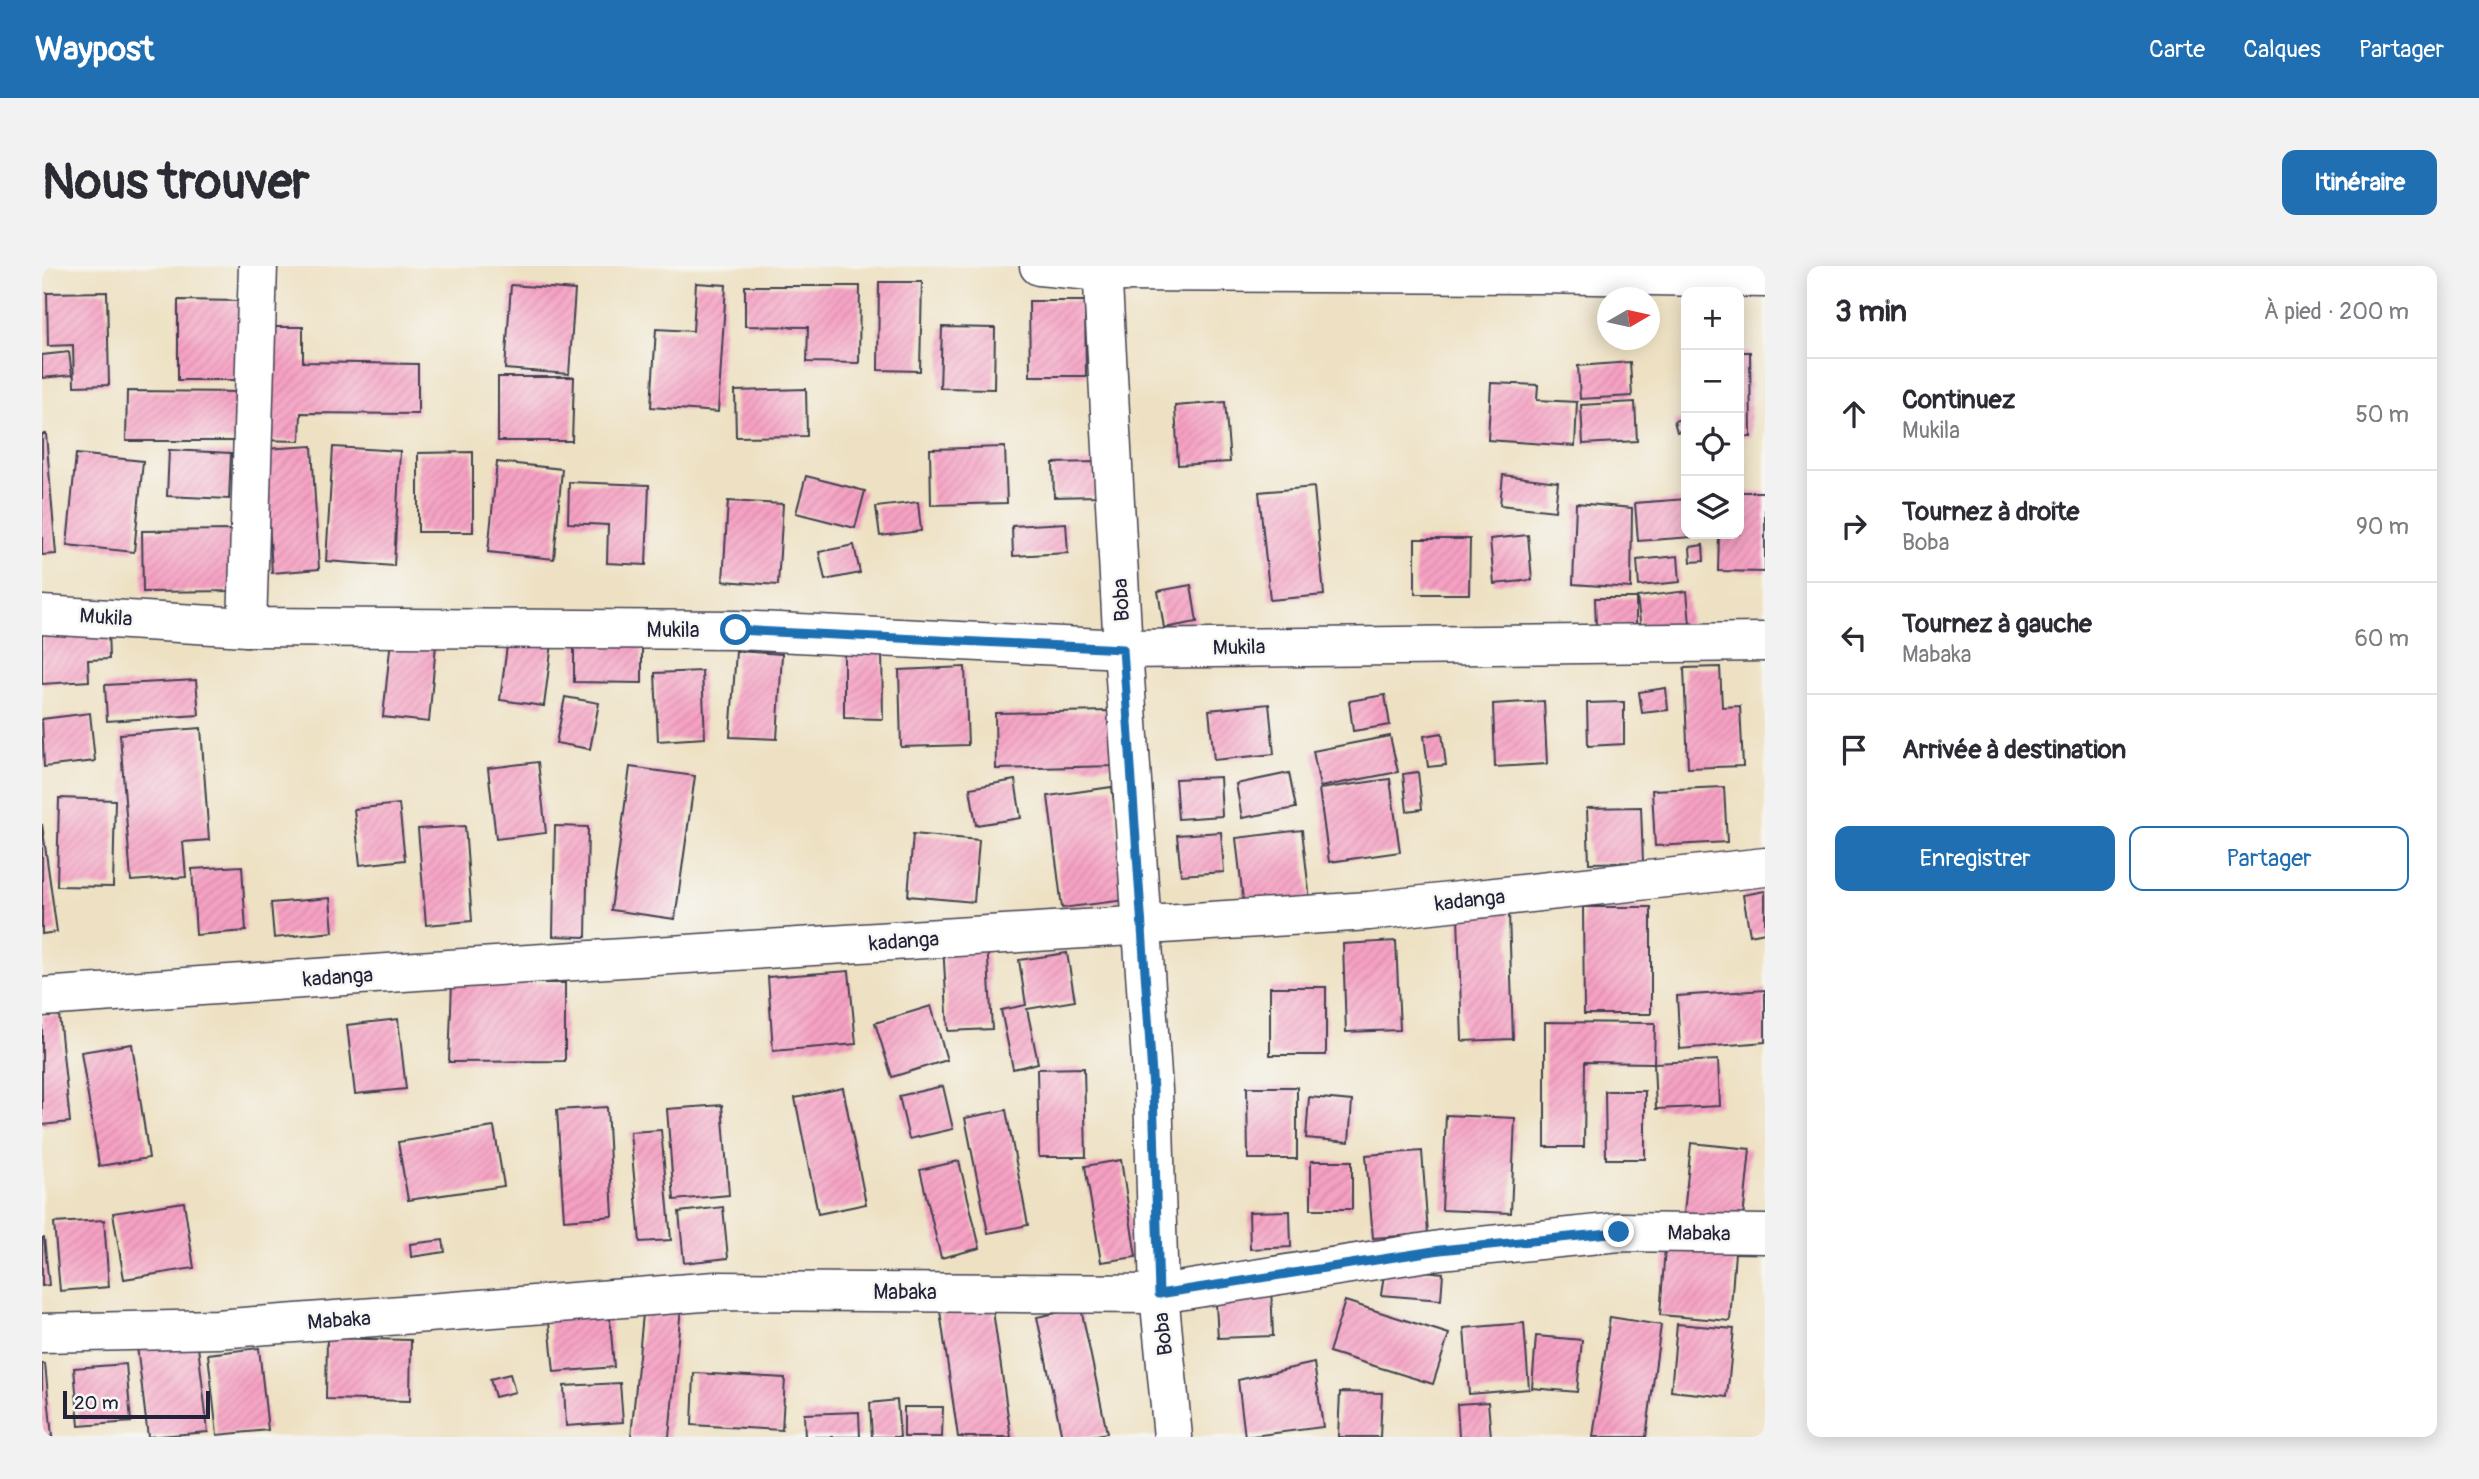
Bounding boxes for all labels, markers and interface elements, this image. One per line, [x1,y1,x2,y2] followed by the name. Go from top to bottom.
[35,29,154,70] text: Waypost
[2149,35,2205,64] text: Carte
[2243,35,2321,64] text: Calques
[2359,35,2444,64] text: Partager
[2282,150,2437,215] button: Itinéraire
[42,152,310,213] text: Nous trouver
[1597,287,1660,350] north arrow
[1681,287,1744,539] map controls
[1681,287,1744,350] button: +
[1835,293,1907,330] text: 3 min
[2264,297,2409,326] text: À pied · 200 m
[1681,350,1744,413] button: −
[1902,384,2015,416] text: Continuez
[1835,395,1873,433] icon: ahead
[2355,400,2409,429] text: 50 m
[1681,413,1744,476] button: locate
[1902,416,1960,445] text: Mukila
[1681,476,1744,539] button: layers
[1902,496,2079,528] text: Tournez à droite
[1835,507,1873,545] icon: right
[2356,512,2409,541] text: 90 m
[1902,528,1949,557] text: Boba
[1107,578,1136,622] street label: Boba
[79,602,133,633] street label: Mukila
[1902,608,2092,640] text: Tournez à gauche
[720,614,751,645] route start
[647,617,699,644] street label: Mukila
[1835,619,1873,657] icon: left
[2354,624,2409,653] text: 60 m
[1212,634,1266,661] street label: Mukila
[1902,640,1972,669] text: Mabaka
[1835,731,1873,769] icon: arrive
[1902,734,2126,766] text: Arrivée à destination
[1835,826,2115,891] button: Enregistrer
[2129,826,2409,891] button: Partager
[1434,883,1506,918] street label: kadanga
[868,926,940,957] street label: kadanga
[302,962,374,993] street label: kadanga
[1603,1216,1634,1247] route end
[1667,1219,1731,1248] street label: Mabaka
[873,1279,937,1306] street label: Mabaka
[306,1305,372,1336] street label: Mabaka
[1148,1311,1179,1357] street label: Boba
[63,1388,210,1420] scale bar
[74,1391,119,1415] text: 20 m

